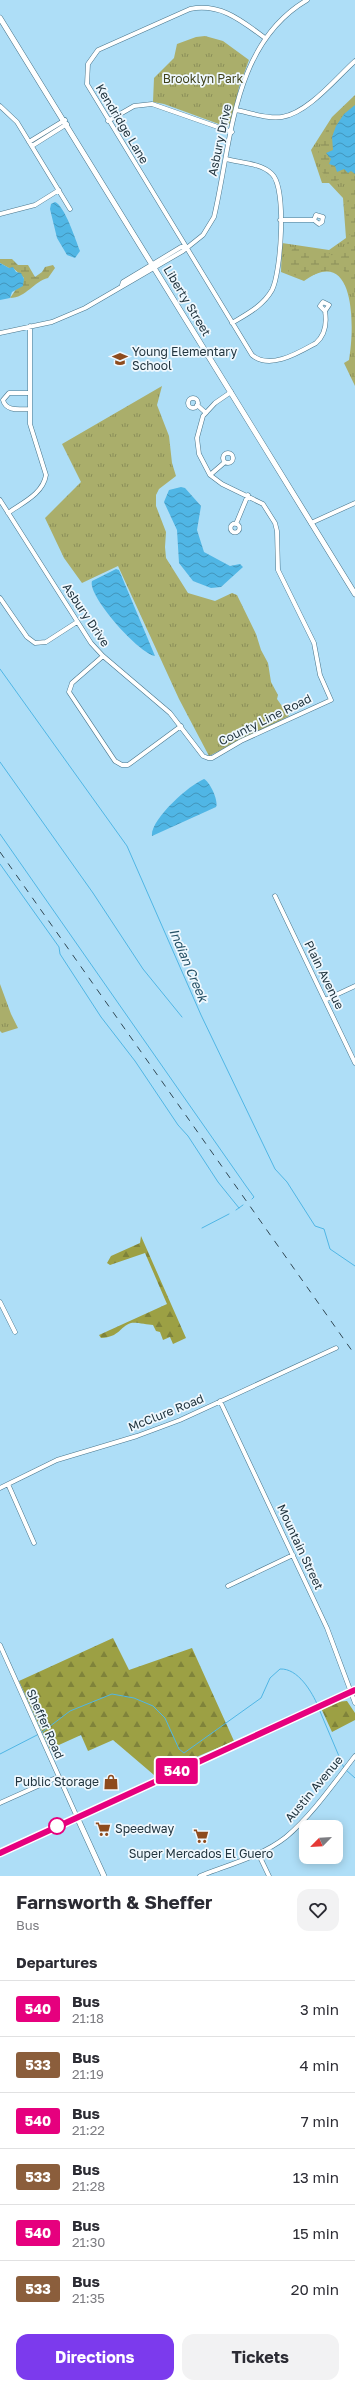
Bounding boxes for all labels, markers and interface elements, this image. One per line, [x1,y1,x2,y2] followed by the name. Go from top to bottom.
[163,71,243,86] park label: Brooklyn Park
[93,81,152,166] street label: Kendridge Lane
[205,102,234,177] street label: Asbury Drive
[160,263,214,339] street label: Liberty Street
[132,344,237,373] place label: Young Elementary School
[111,350,129,368] school or university icon: Young Elementary School
[60,580,113,649] street label: Asbury Drive
[216,691,314,749] street label: County Line Road
[166,926,212,1006] water label: Indian Creek
[301,938,348,1012] street label: Plain Avenue
[126,1391,206,1434] street label: McClure Road
[274,1502,327,1592] street label: Mountain Street
[23,1687,68,1761] street label: Sheffer Road
[281,1752,346,1825] street label: Austin Avenue
[154,1758,200,1784] line badge: 540
[164,1762,190,1779] text: 540
[102,1773,120,1791] shop icon: Public Storage
[15,1774,99,1789] place label: Public Storage
[48,1817,66,1835] unlabelled marker
[94,1820,112,1838] supermarket icon: Speedway
[299,1820,343,1864] north arrow
[299,1820,343,1864] map controls
[115,1821,174,1836] place label: Speedway
[192,1827,210,1845] supermarket icon: Super Mercados El Guero
[129,1846,273,1861] place label: Super Mercados El Guero
[297,1889,339,1931] button: heart
[16,1890,212,1913] text: Farnsworth & Sheffer
[16,1917,39,1933] text: Bus
[16,1953,97,1971] text: Departures
[72,1992,100,2010] text: Bus
[25,2000,51,2017] text: 540
[300,2000,339,2018] text: 3 min
[72,2010,104,2026] text: 21:18
[72,2048,100,2066] text: Bus
[25,2056,51,2073] text: 533
[300,2056,339,2074] text: 4 min
[72,2066,104,2082] text: 21:19
[72,2104,100,2122] text: Bus
[25,2112,51,2129] text: 540
[301,2112,339,2130] text: 7 min
[72,2122,105,2138] text: 21:22
[72,2160,100,2178] text: Bus
[25,2168,51,2185] text: 533
[293,2168,339,2186] text: 13 min
[72,2178,105,2194] text: 21:28
[72,2216,100,2234] text: Bus
[25,2224,51,2241] text: 540
[293,2224,339,2242] text: 15 min
[72,2234,105,2250] text: 21:30
[72,2272,100,2290] text: Bus
[25,2280,51,2297] text: 533
[291,2280,339,2298] text: 20 min
[72,2290,105,2306] text: 21:35
[16,2334,174,2380] button: Directions
[182,2334,339,2380] button: Tickets

